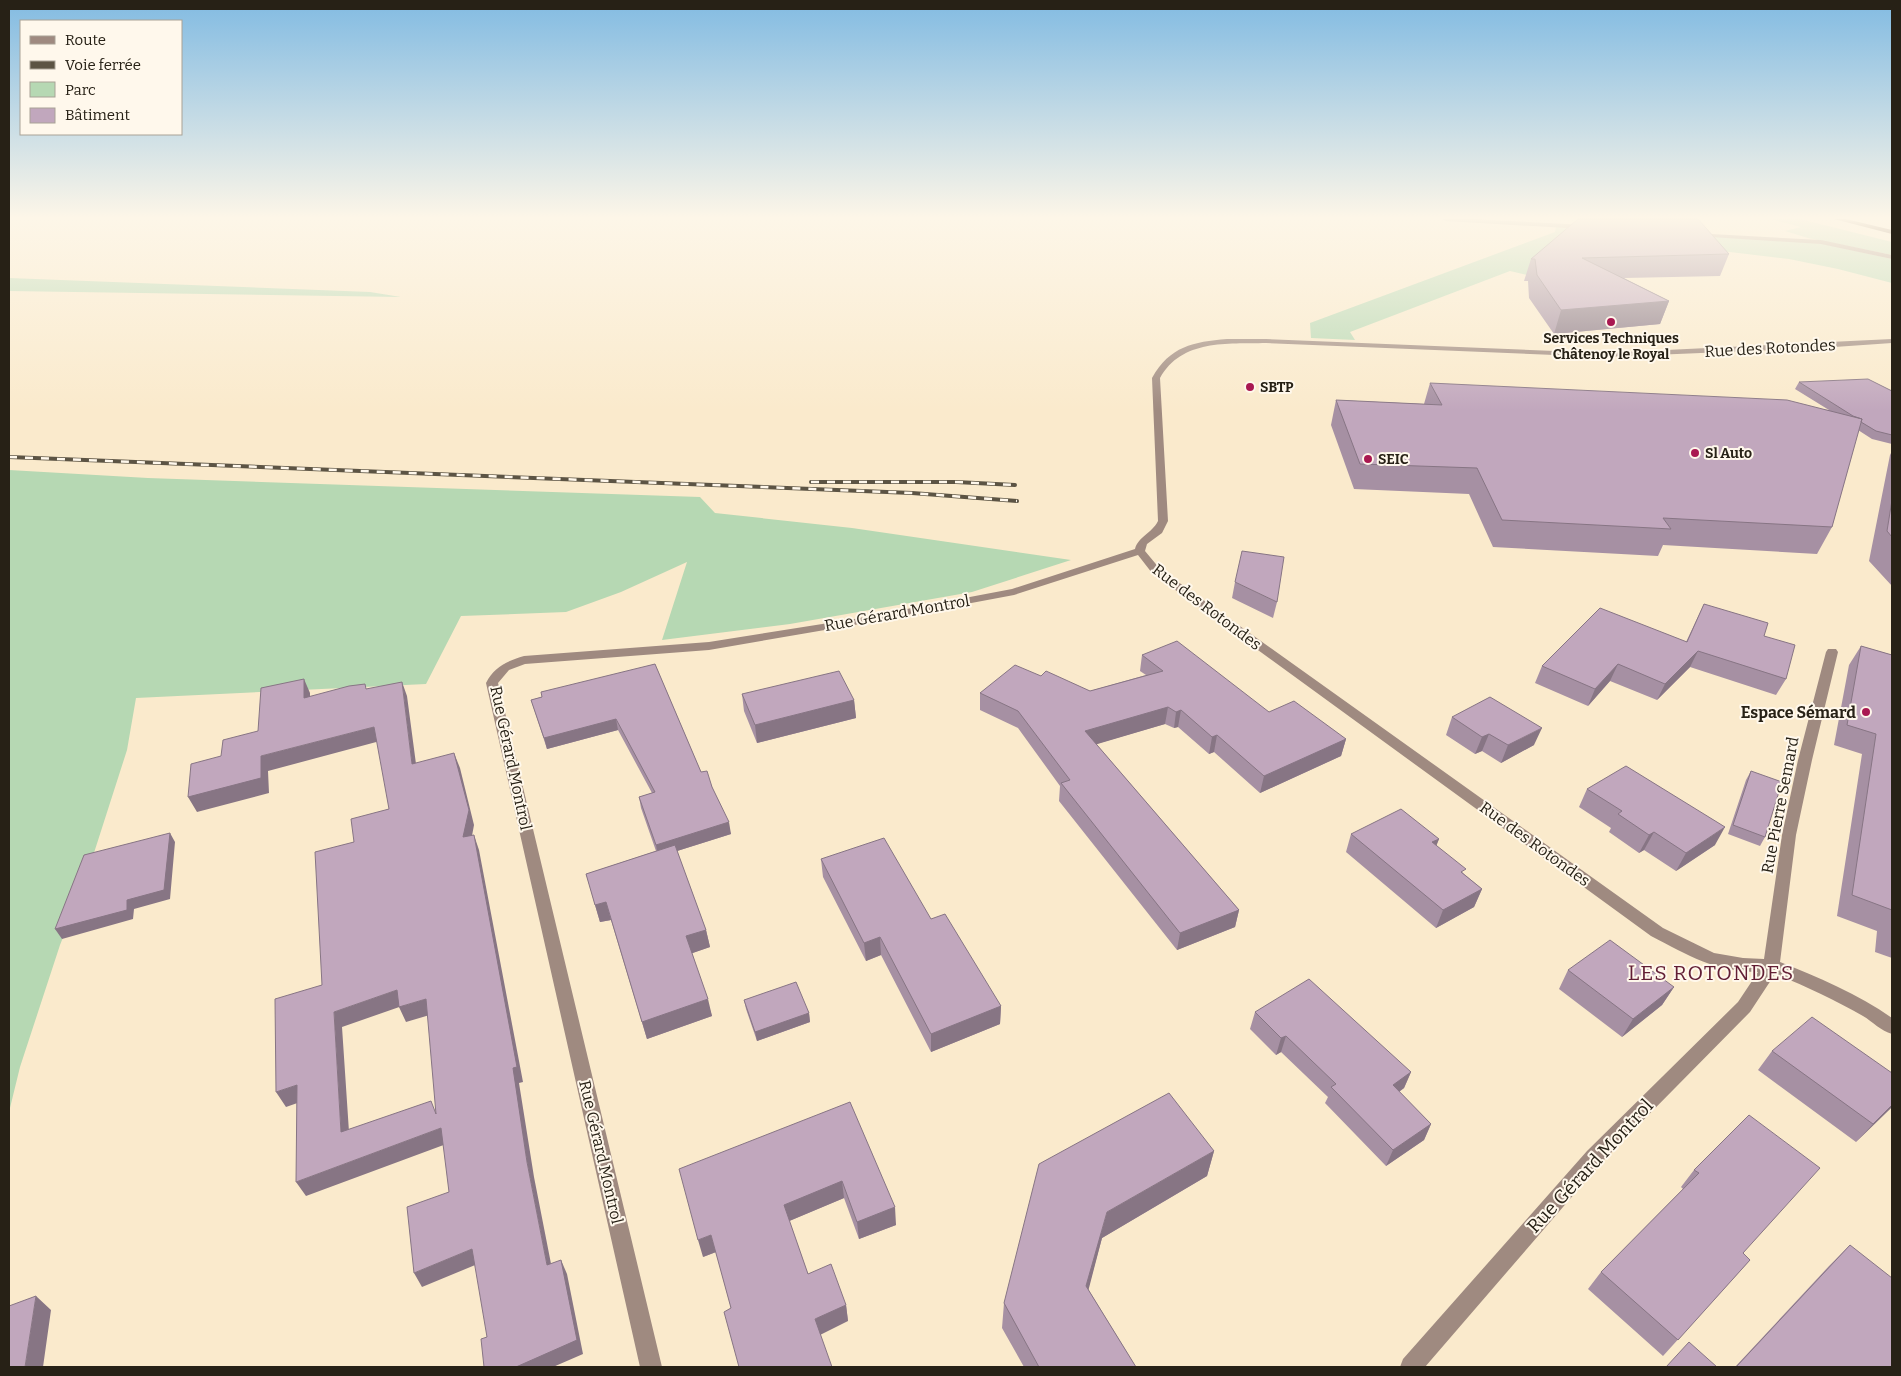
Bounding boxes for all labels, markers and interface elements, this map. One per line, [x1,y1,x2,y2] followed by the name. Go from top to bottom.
[20,20,182,135] legend
[65,31,106,49] text: Route
[65,56,141,74] text: Voie ferrée
[65,81,96,99] text: Parc
[65,106,130,124] text: Bâtiment
[1605,316,1617,328] marker: Services Techniques Châtenoy le Royal
[1543,330,1679,363] place label: Services Techniques Châtenoy le Royal
[1704,335,1836,361] street label: Rue des Rotondes
[1260,379,1294,396] place label: SBTP
[1244,381,1256,393] marker: SBTP
[1705,445,1752,462] place label: Sl Auto
[1689,447,1701,459] marker: Sl Auto
[1378,451,1409,468] place label: SEIC
[1362,453,1374,465] marker: SEIC
[1149,560,1265,654] street label: Rue des Rotondes
[823,591,971,635] street label: Rue Gérard Montrol
[486,684,536,832] street label: Rue Gérard Montrol
[1741,703,1856,722] place label: Espace Sémard
[1860,706,1872,718] marker: Espace Sémard
[1757,735,1803,875] street label: Rue Pierre Semard
[1476,798,1594,890] street label: Rue des Rotondes
[1628,960,1794,986] district label: LES ROTONDES
[575,1078,627,1226] street label: Rue Gérard Montrol
[1522,1094,1658,1238] street label: Rue Gérard Montrol

